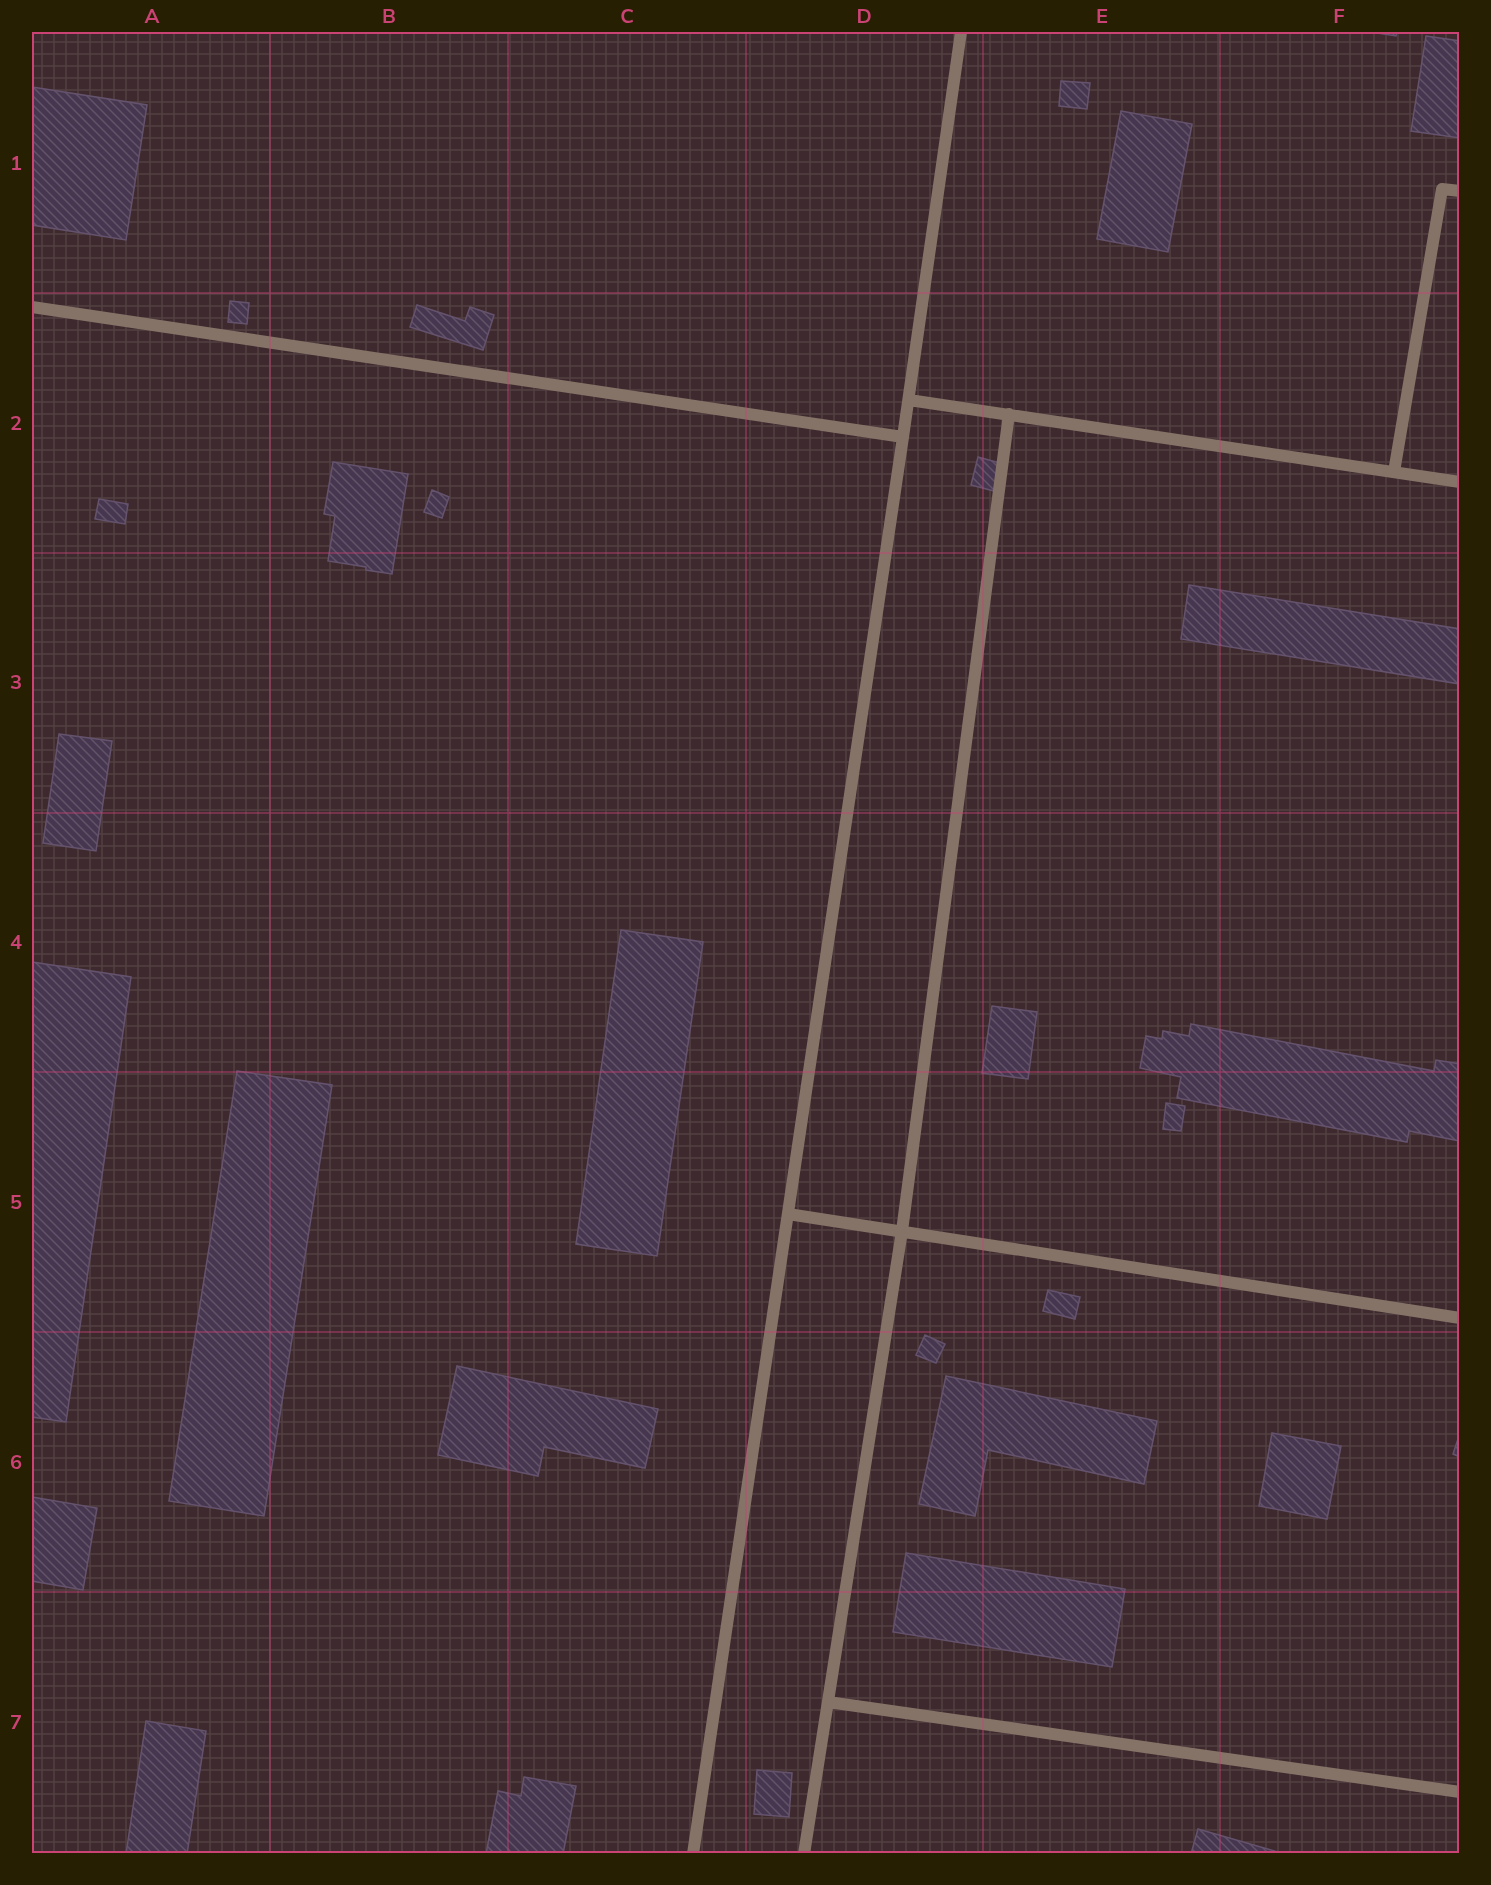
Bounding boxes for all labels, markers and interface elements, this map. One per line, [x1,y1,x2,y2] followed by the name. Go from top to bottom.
[145,3,160,28] text: A
[382,3,396,28] text: B
[620,3,634,28] text: C
[856,3,872,28] text: D
[1096,3,1108,28] text: E
[1333,3,1345,28] text: F
[10,150,22,175] text: 1
[10,410,22,435] text: 2
[10,669,22,694] text: 3
[10,929,22,954] text: 4
[10,1189,22,1214] text: 5
[10,1449,22,1474] text: 6
[10,1709,22,1734] text: 7

